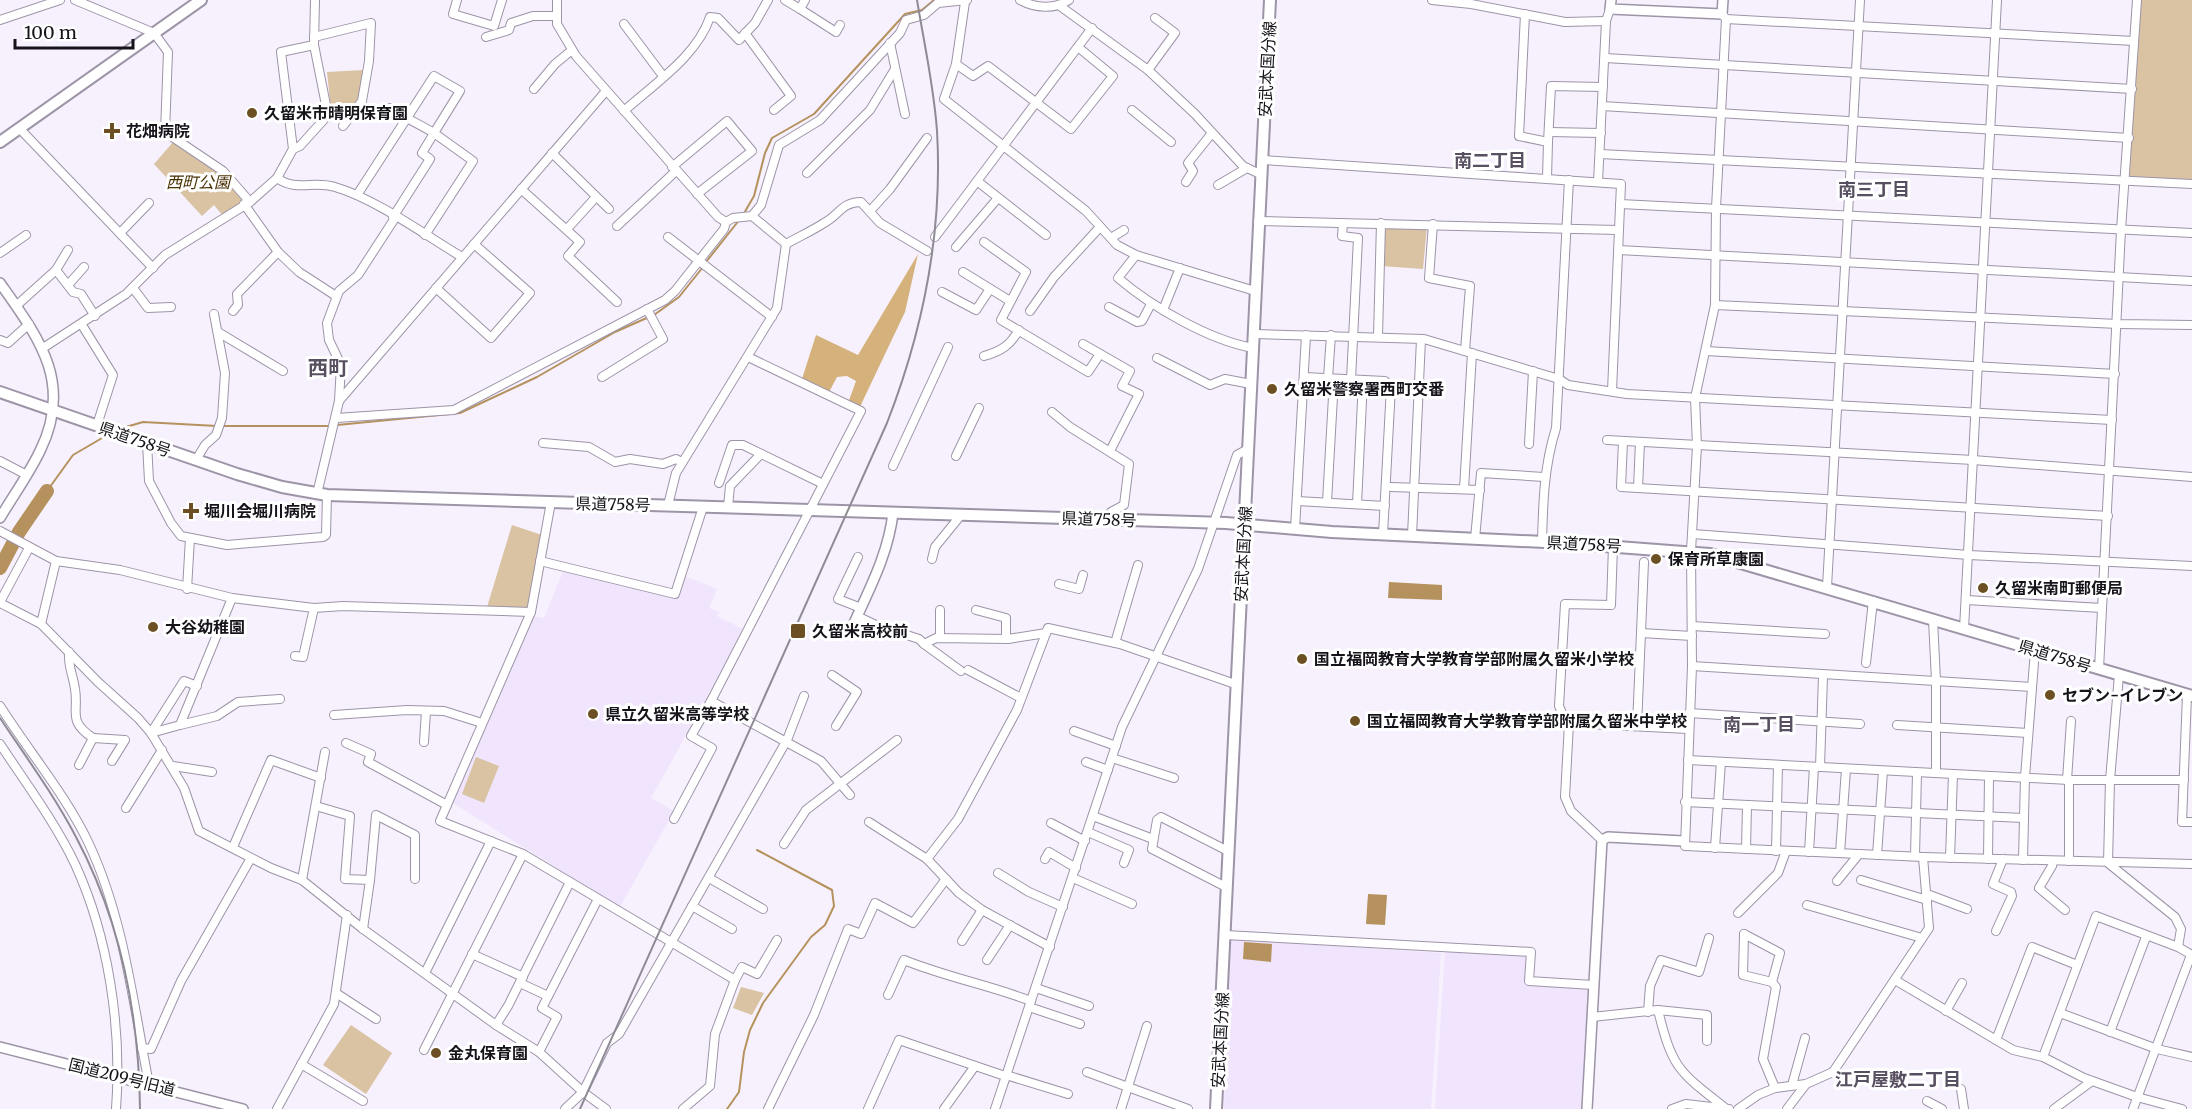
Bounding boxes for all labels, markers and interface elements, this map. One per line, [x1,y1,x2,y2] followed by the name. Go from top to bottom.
[15,12,134,50] scale bar
[24,21,77,44] text: 100 m
[1255,21,1279,117] street label: 安武本国分線
[264,103,408,123] place label: 久留米市晴明保育園
[245,106,259,120] marker: 久留米市晴明保育園
[126,121,190,141] place label: 花畑病院
[103,122,121,140] marker: 花畑病院
[1454,149,1526,172] district label: 南二丁目
[166,172,232,192] park label: 西町公園
[1838,178,1910,201] district label: 南三丁目
[308,355,348,380] district label: 西町
[1284,379,1444,399] place label: 久留米警察署西町交番
[1265,382,1279,396] marker: 久留米警察署西町交番
[96,417,174,461] street label: 県道758号
[575,493,651,515] street label: 県道758号
[204,501,316,521] place label: 堀川会堀川病院
[182,502,200,520] marker: 堀川会堀川病院
[1231,506,1255,602] street label: 安武本国分線
[1061,508,1137,530] street label: 県道758号
[1546,532,1622,556] street label: 県道758号
[1668,549,1764,569] place label: 保育所草康園
[1649,552,1663,566] marker: 保育所草康園
[1995,578,2123,598] place label: 久留米南町郵便局
[1976,581,1990,595] marker: 久留米南町郵便局
[165,617,245,637] place label: 大谷幼稚園
[146,620,160,634] marker: 大谷幼稚園
[812,621,908,641] place label: 久留米高校前
[789,622,807,640] marker: 久留米高校前
[2016,635,2094,677] street label: 県道758号
[1314,649,1634,669] place label: 国立福岡教育大学教育学部附属久留米小学校
[1295,652,1309,666] marker: 国立福岡教育大学教育学部附属久留米小学校
[2062,685,2183,705] place label: セブン-イレブン
[2043,688,2057,702] marker: セブン-イレブン
[605,704,749,724] place label: 県立久留米高等学校
[586,707,600,721] marker: 県立久留米高等学校
[1367,711,1687,731] place label: 国立福岡教育大学教育学部附属久留米中学校
[1723,713,1795,736] district label: 南一丁目
[1348,714,1362,728] marker: 国立福岡教育大学教育学部附属久留米中学校
[1208,992,1232,1088] street label: 安武本国分線
[448,1043,528,1063] place label: 金丸保育園
[429,1046,443,1060] marker: 金丸保育園
[67,1054,177,1100] street label: 国道209号旧道
[1835,1068,1961,1091] district label: 江戸屋敷二丁目

